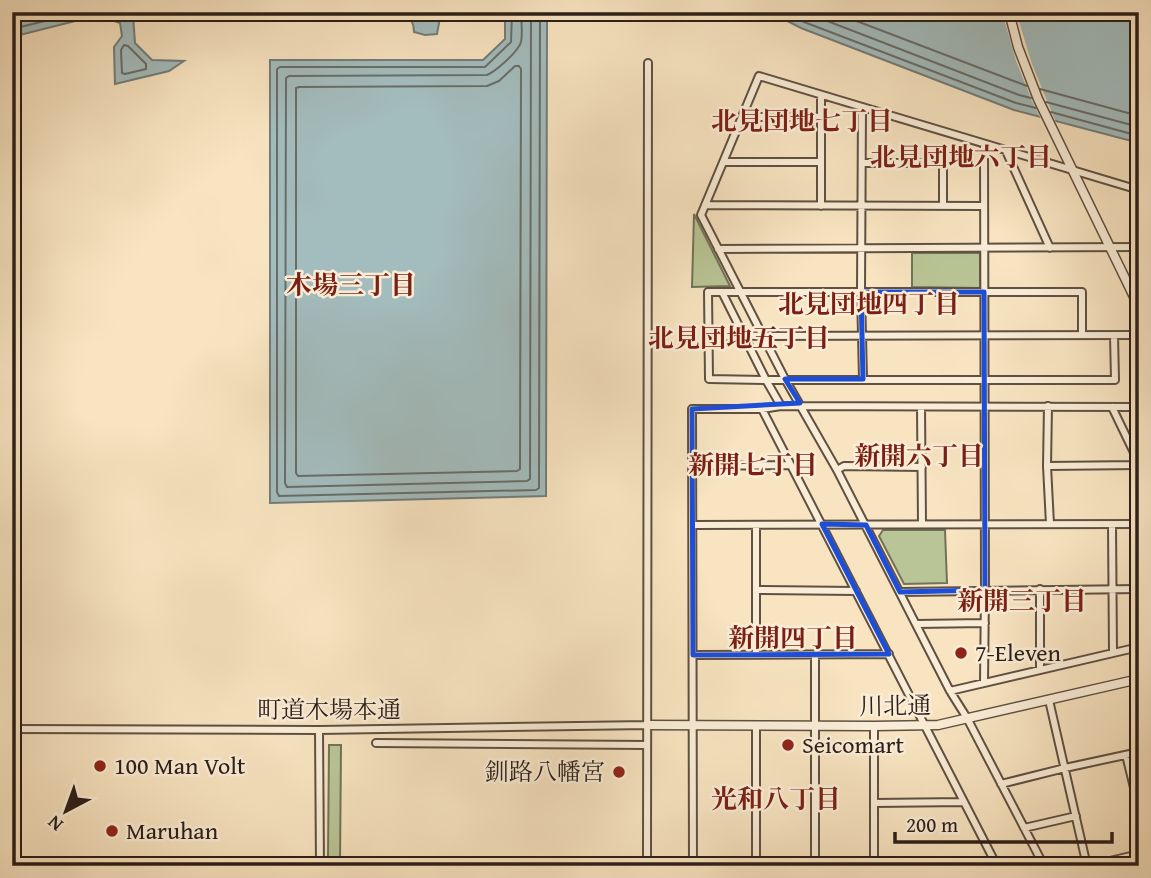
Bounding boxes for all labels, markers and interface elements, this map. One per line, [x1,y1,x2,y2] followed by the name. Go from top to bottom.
[711,101,893,140] district label: 北見団地七丁目
[870,137,1052,176] district label: 北見団地六丁目
[286,265,416,304] district label: 木場三丁目
[778,284,960,323] district label: 北見団地四丁目
[648,318,830,357] district label: 北見団地五丁目
[854,436,984,475] district label: 新開六丁目
[688,445,818,484] district label: 新開七丁目
[957,581,1087,620] district label: 新開三丁目
[728,618,858,657] district label: 新開四丁目
[975,635,1062,670] place label: 7-Eleven
[953,645,969,661] marker: 7-Eleven
[859,687,931,724] street label: 川北通
[257,692,401,727] street label: 町道木場本通
[802,727,904,762] place label: Seicomart
[780,737,796,753] marker: Seicomart
[114,748,246,783] place label: 100 Man Volt
[485,754,605,789] place label: 釧路八幡宮
[92,758,108,774] marker: 100 Man Volt
[611,764,627,780] marker: 釧路八幡宮
[32,776,102,846] north arrow
[711,779,841,818] district label: 光和八丁目
[895,801,1112,845] scale bar
[41,809,69,839] text: N
[906,809,958,840] text: 200 m
[126,813,219,848] place label: Maruhan
[104,823,120,839] marker: Maruhan

